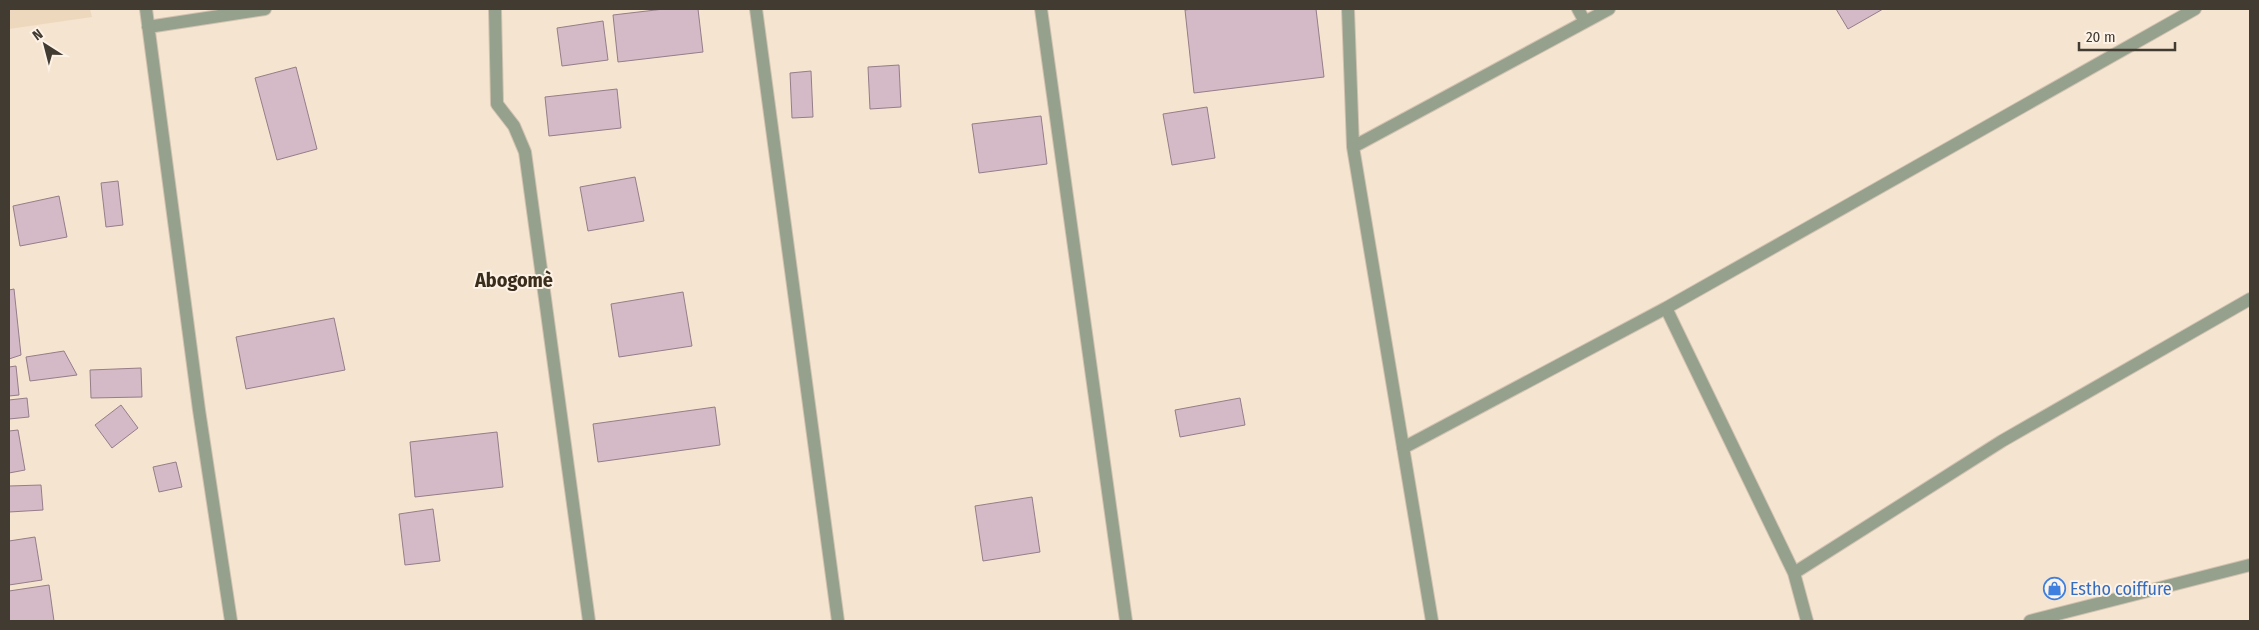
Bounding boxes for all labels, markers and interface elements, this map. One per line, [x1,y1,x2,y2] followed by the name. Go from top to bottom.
[20,20,70,70] north arrow
[2079,20,2175,52] scale bar
[29,26,46,44] text: N
[2086,28,2116,46] text: 20 m
[474,268,553,292] district label: Abogomè
[2042,577,2066,601] shop icon: Estho coiffure
[2070,578,2172,600] place label: Estho coiffure

